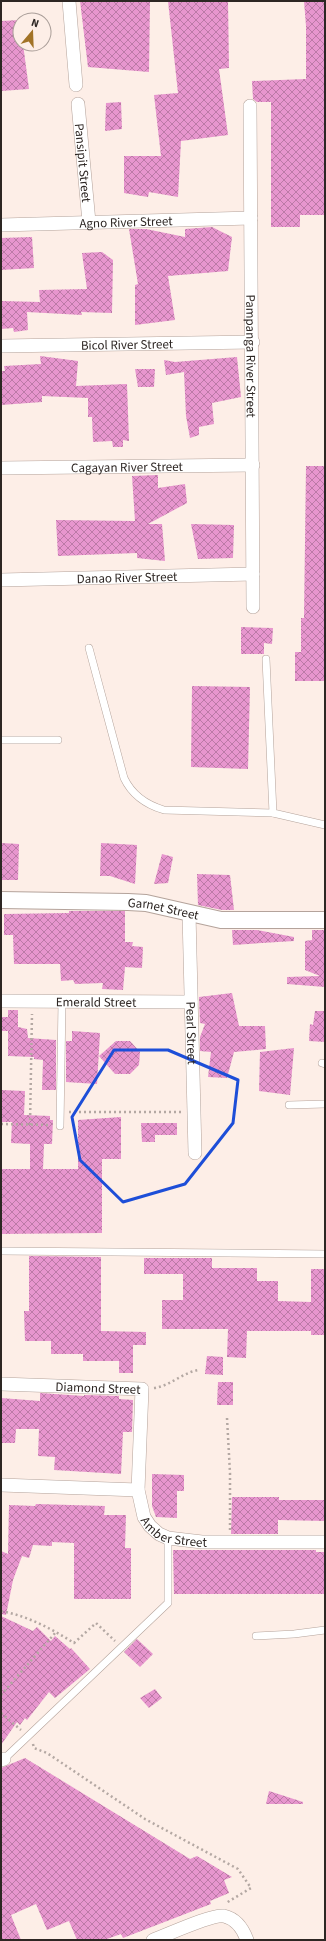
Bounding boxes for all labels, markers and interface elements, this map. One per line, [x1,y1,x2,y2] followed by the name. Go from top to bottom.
[12,12,52,52] north arrow
[29,15,41,31] text: N
[70,123,95,204] street label: Pansipit Street
[79,212,173,233] street label: Agno River Street
[241,294,260,418] street label: Pampanga River Street
[81,335,174,355] street label: Bicol River Street
[71,458,184,477] street label: Cagayan River Street
[76,568,178,588] street label: Danao River Street
[127,894,201,925] street label: Garnet Street
[56,993,137,1012] street label: Emerald Street
[181,1001,201,1065] street label: Pearl Street
[55,1378,141,1399] street label: Diamond Street
[136,1513,207,1552] street label: Amber Street

